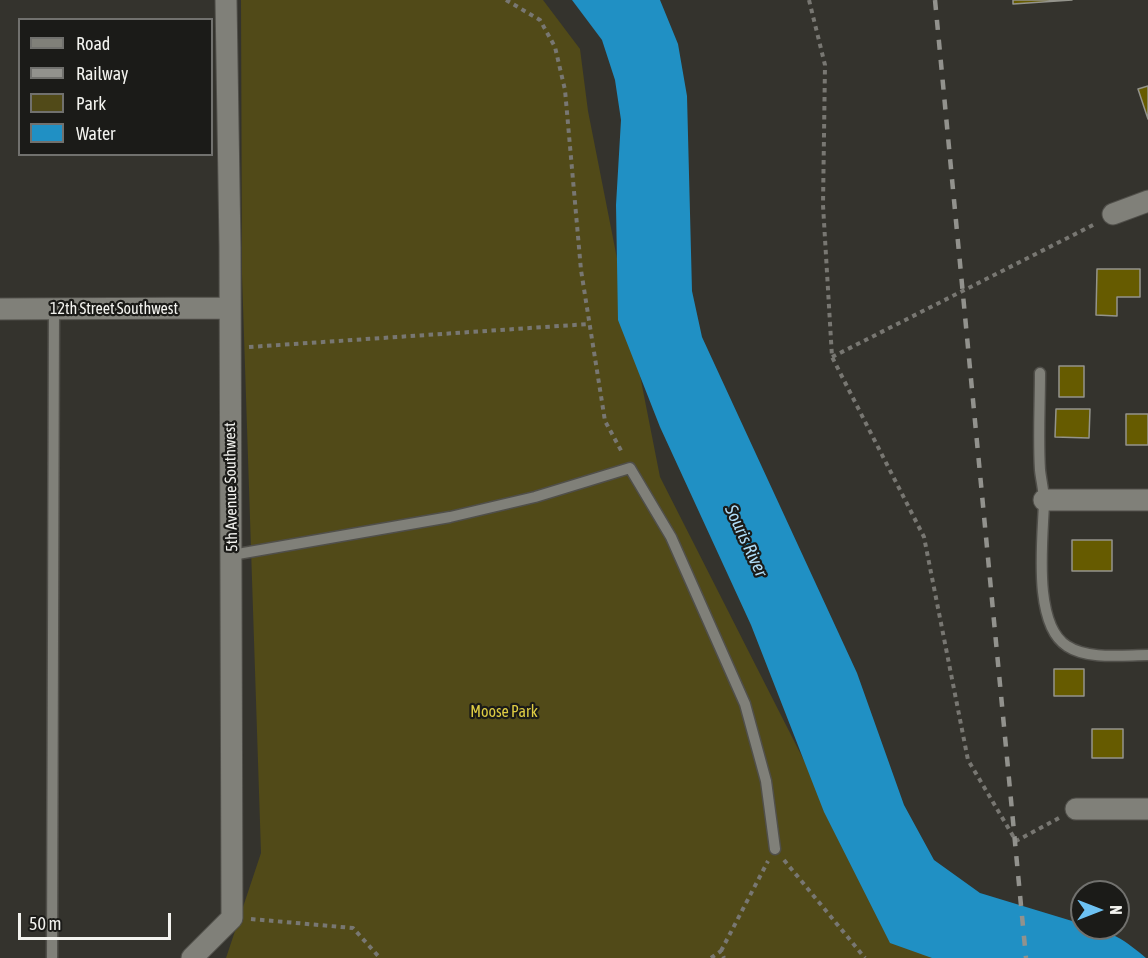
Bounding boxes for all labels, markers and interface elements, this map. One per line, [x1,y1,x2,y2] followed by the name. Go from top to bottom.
[18,18,213,156] legend
[76,33,110,54] text: Road
[76,63,128,84] text: Railway
[76,93,106,114] text: Park
[76,123,115,144] text: Water
[50,299,178,319] street label: 12th Street Southwest
[220,422,242,552] street label: 5th Avenue Southwest
[720,502,772,580] water label: Souris River
[470,702,538,722] park label: Moose Park
[1070,880,1130,940] north arrow
[21,901,174,939] scale bar
[1107,905,1125,915] text: N
[29,913,61,934] text: 50 m

